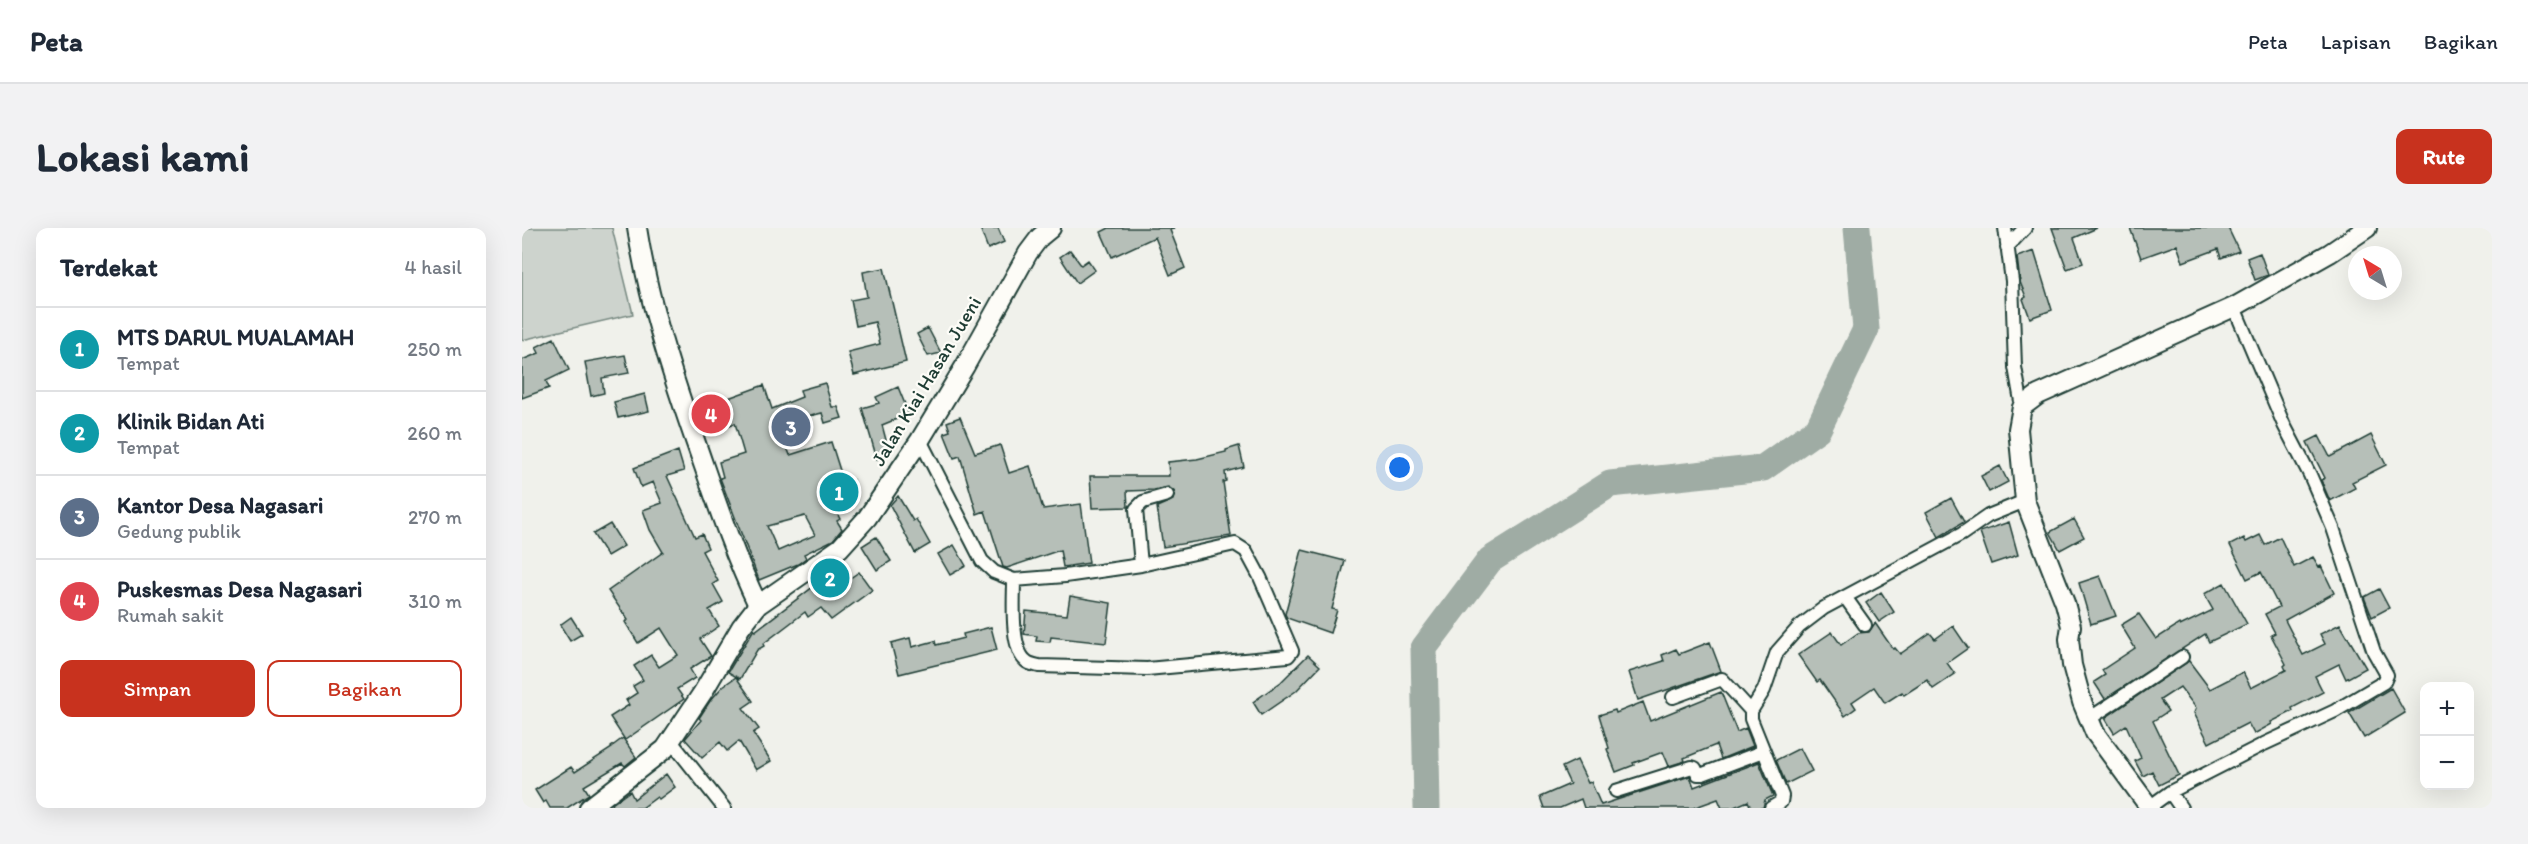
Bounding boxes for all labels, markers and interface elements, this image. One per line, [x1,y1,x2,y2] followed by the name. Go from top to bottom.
[30,24,83,58] text: Peta
[2248,29,2288,54] text: Peta
[2321,29,2391,54] text: Lapisan
[2424,29,2498,54] text: Bagikan
[2396,129,2492,184] button: Rute
[36,131,250,182] text: Lokasi kami
[2348,246,2402,300] north arrow
[60,251,158,283] text: Terdekat
[405,255,462,279] text: 4 hasil
[866,292,986,470] street label: Jalan Kiai Hasan Jueni
[117,324,354,351] text: MTS DARUL MUALAMAH
[75,337,84,361] text: 1
[407,337,462,361] text: 250 m
[117,351,180,375] text: Tempat
[692,392,730,436] pin: 4
[772,404,810,450] pin: 3
[117,408,265,435] text: Klinik Bidan Ati
[74,421,85,445] text: 2
[407,421,462,445] text: 260 m
[117,435,180,459] text: Tempat
[1385,453,1414,482] your location
[820,470,858,514] pin: 1
[117,492,323,519] text: Kantor Desa Nagasari
[74,505,85,529] text: 3
[408,505,462,529] text: 270 m
[117,519,241,543] text: Gedung publik
[810,556,850,600] pin: 2
[117,576,362,603] text: Puskesmas Desa Nagasari
[73,589,86,613] text: 4
[408,589,462,613] text: 310 m
[117,603,224,627] text: Rumah sakit
[60,660,255,717] button: Simpan
[267,660,462,717] button: Bagikan
[2420,682,2474,790] map controls
[2420,682,2474,736] button: +
[2420,736,2474,790] button: −

